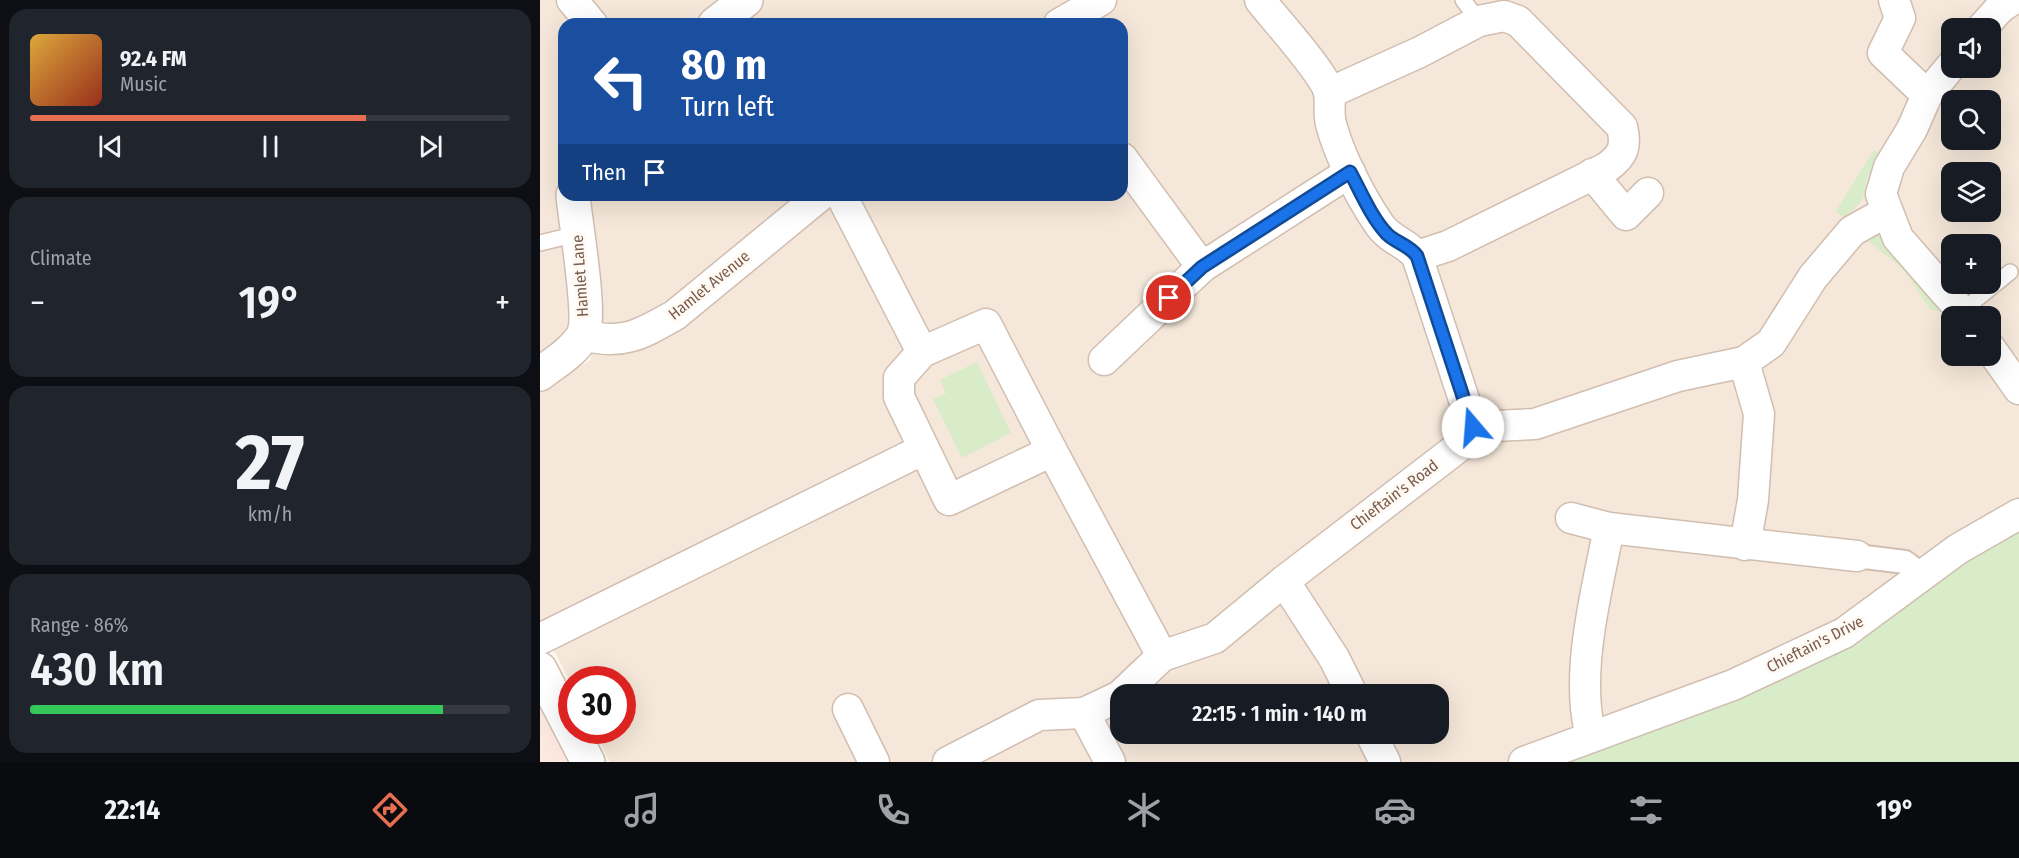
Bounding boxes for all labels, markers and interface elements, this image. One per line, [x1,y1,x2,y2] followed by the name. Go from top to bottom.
[1941,18,2001,366] map controls
[1941,18,2001,78] button: sound
[681,40,767,90] text: 80 m
[582,42,660,120] icon: left
[120,45,187,72] text: 92.4 FM
[120,72,167,96] text: Music
[1941,90,2001,150] button: search
[681,91,774,123] text: Turn left
[94,130,127,163] icon: previous
[254,130,287,163] icon: pause
[414,130,447,163] icon: next
[638,156,671,189] icon: arrive
[582,159,626,186] text: Then
[1941,162,2001,222] button: layers
[568,234,592,318] street label: Hamlet Lane
[1941,234,2001,294] button: +
[30,246,92,270] text: Climate
[665,246,754,324] street label: Hamlet Avenue
[1143,272,1194,323] pin
[239,276,301,330] text: 19°
[1152,281,1185,314] icon: arrive
[30,283,45,323] text: −
[495,283,510,323] text: +
[1941,306,2001,366] button: −
[1441,395,1505,459] position arrow
[236,416,304,510] text: 27
[1346,456,1442,534] street label: Chieftain's Road
[248,502,292,526] text: km/h
[1763,611,1867,677] street label: Chieftain's Drive
[30,613,129,637] text: Range · 86%
[30,643,164,697] text: 430 km
[558,666,636,744] speed limit sign: 30
[1192,700,1367,727] text: 22:15 · 1 min · 140 m
[369,789,411,831] icon: directions
[621,789,663,831] icon: music
[872,789,914,831] icon: phone
[1123,789,1165,831] icon: climate
[1374,789,1416,831] icon: car
[1625,789,1667,831] icon: filters
[105,794,160,826] text: 22:14
[1876,794,1914,826] text: 19°

